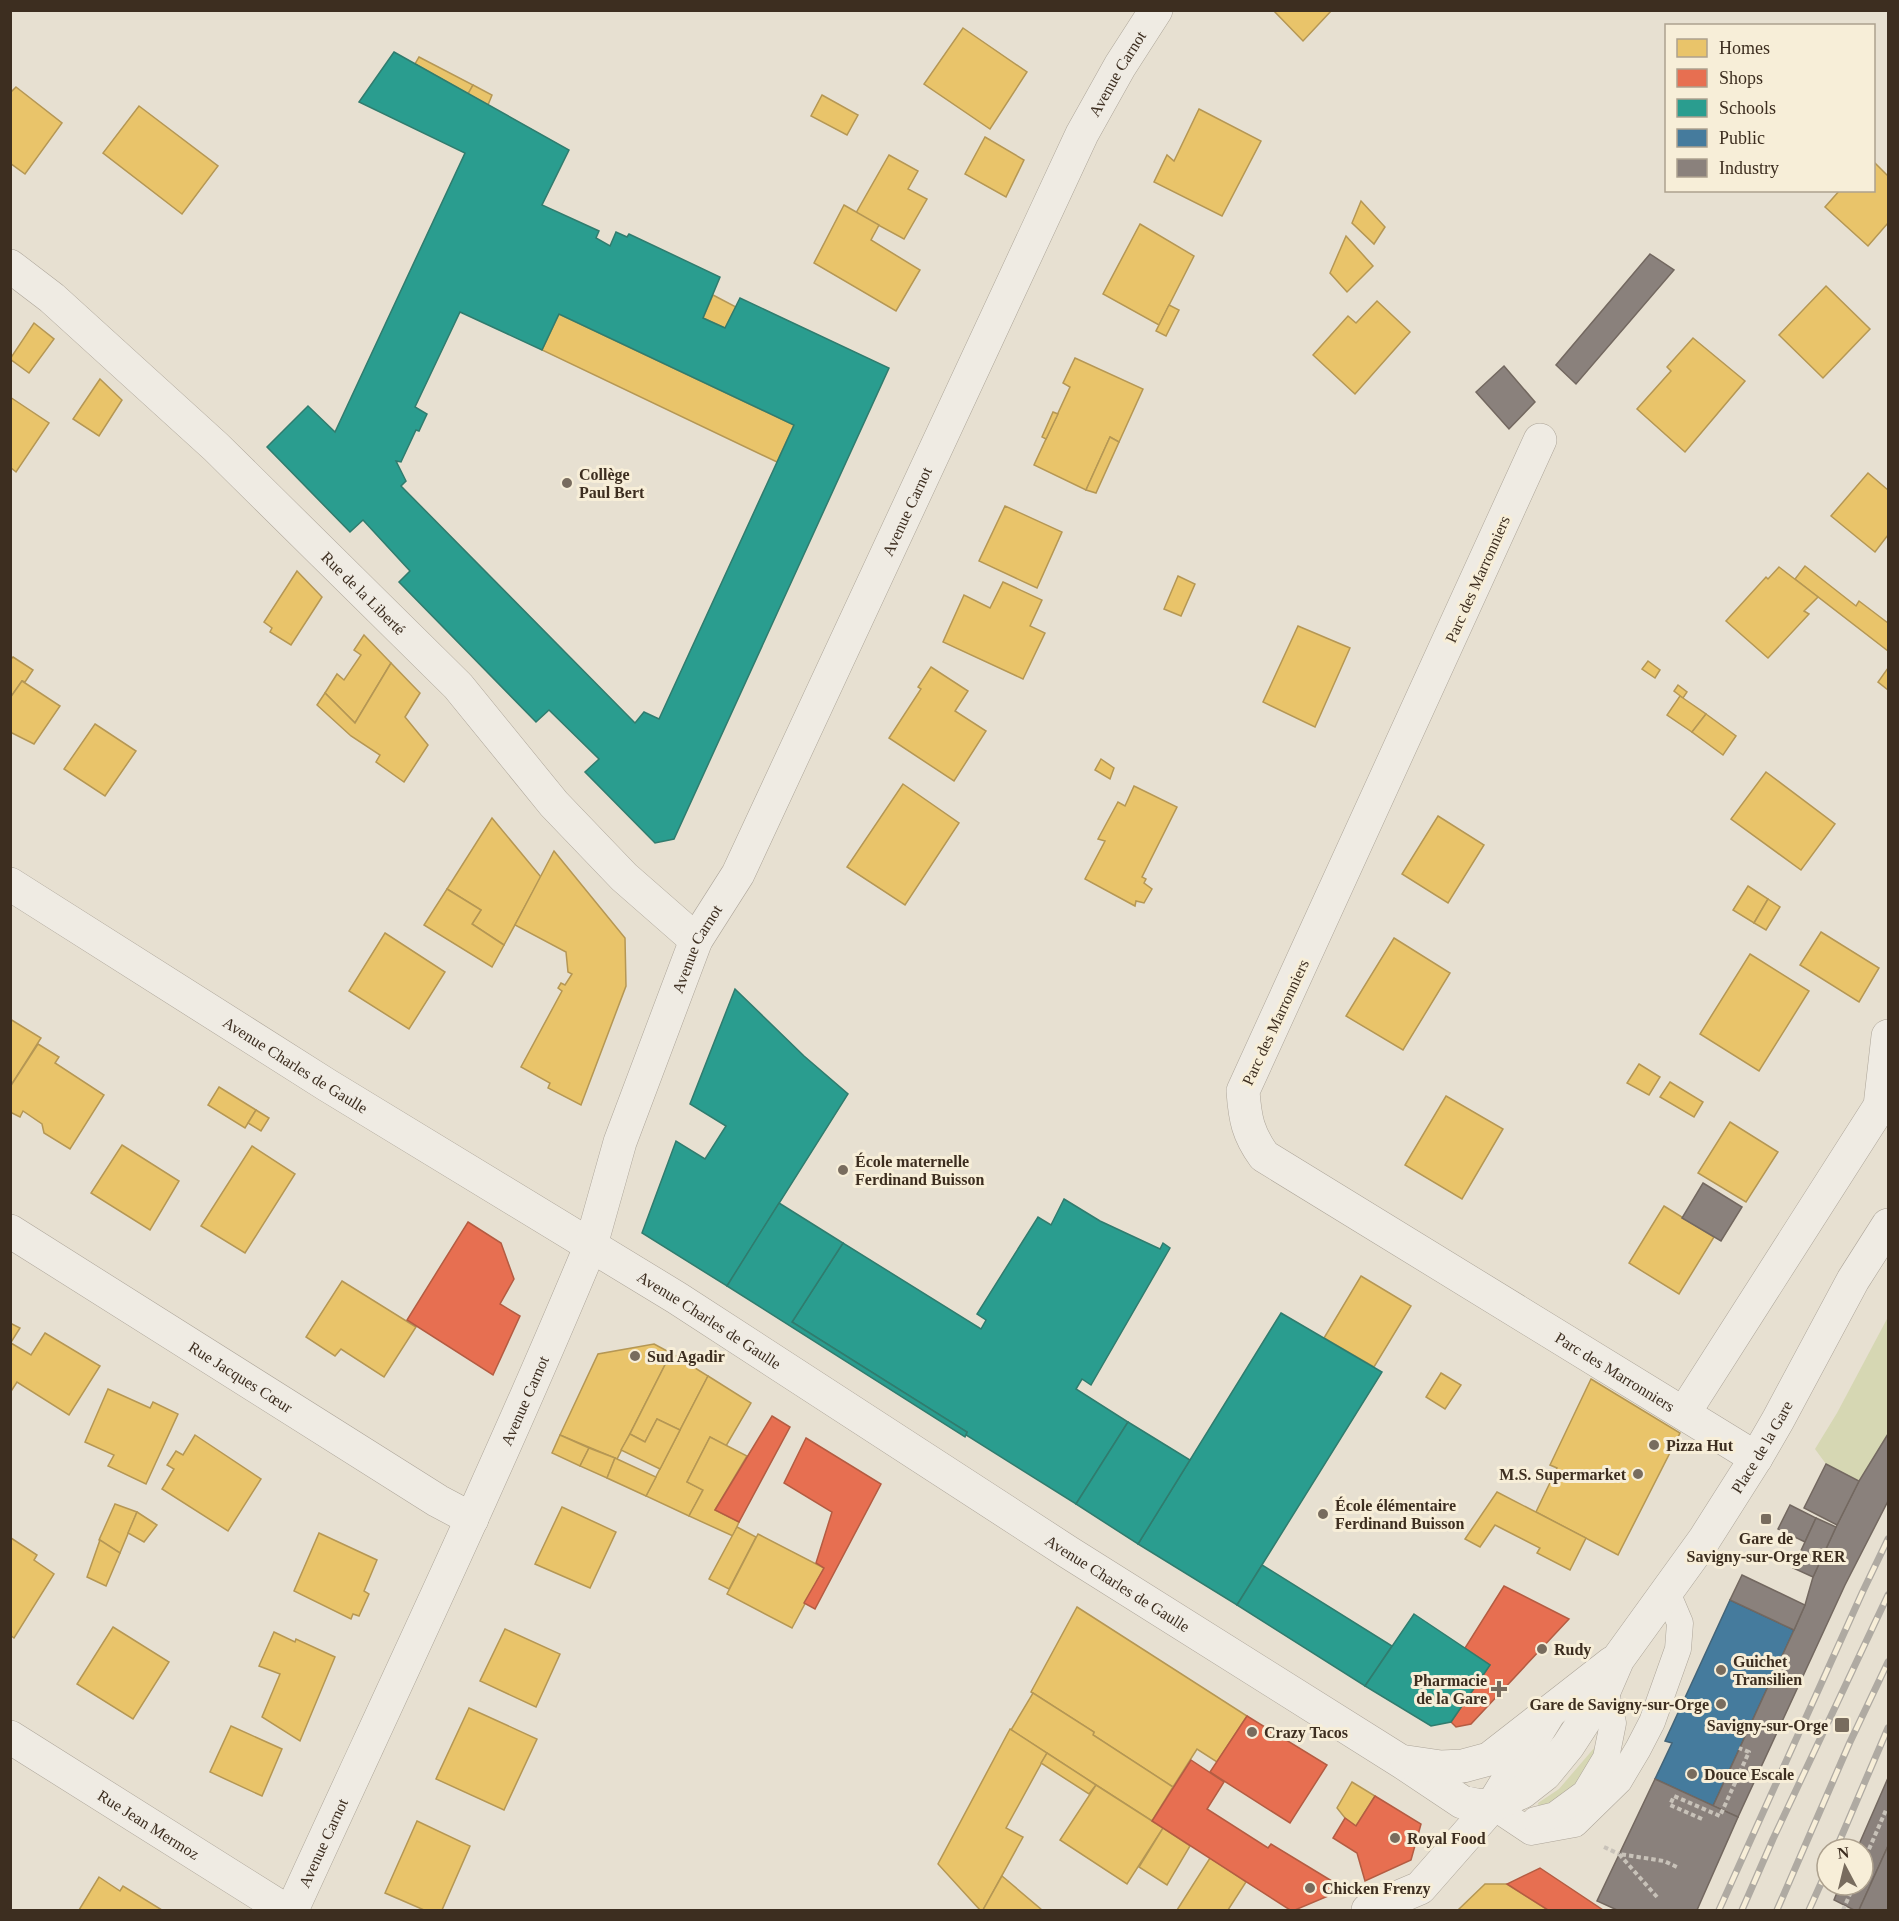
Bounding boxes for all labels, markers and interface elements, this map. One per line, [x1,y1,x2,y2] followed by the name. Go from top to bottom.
[1665,24,1875,192] legend
[1086,28,1150,119] street label: Avenue Carnot
[1719,38,1770,58] text: Homes
[1719,68,1763,88] text: Shops
[1719,98,1776,118] text: Schools
[1719,128,1765,148] text: Public
[1719,158,1779,178] text: Industry
[879,464,935,559] street label: Avenue Carnot
[579,466,645,501] place label: Collège Paul Bert
[560,476,574,490] marker: Collège Paul Bert
[1442,513,1513,645] street label: Parc des Marronniers
[318,548,409,638] street label: Rue de la Liberté
[669,901,725,995] street label: Avenue Carnot
[1239,957,1312,1088] street label: Parc des Marronniers
[220,1013,371,1117] street label: Avenue Charles de Gaulle
[855,1152,984,1188] place label: École maternelle Ferdinand Buisson
[836,1163,850,1177] marker: École maternelle Ferdinand Buisson
[634,1268,784,1372] street label: Avenue Charles de Gaulle
[1552,1329,1678,1415] street label: Parc des Marronniers
[186,1338,296,1416] street label: Rue Jacques Cœur
[647,1348,725,1366] place label: Sud Agadir
[628,1349,642,1363] marker: Sud Agadir
[498,1353,552,1448] street label: Avenue Carnot
[1728,1398,1796,1496] street label: Place de la Gare
[1666,1437,1734,1454] place label: Pizza Hut
[1647,1438,1661,1452] marker: Pizza Hut
[1499,1466,1627,1484] place label: M.S. Supermarket
[1631,1467,1645,1481] marker: M.S. Supermarket
[1335,1496,1464,1532] place label: École élémentaire Ferdinand Buisson
[1316,1507,1330,1521] marker: École élémentaire Ferdinand Buisson
[1759,1512,1773,1526] marker: Gare de Savigny-sur-Orge RER
[1687,1530,1846,1566] place label: Gare de Savigny-sur-Orge RER
[1042,1532,1193,1635] street label: Avenue Charles de Gaulle
[1554,1641,1591,1659] place label: Rudy
[1535,1642,1549,1656] marker: Rudy
[1733,1653,1802,1688] place label: Guichet Transilien
[1714,1663,1728,1677] marker: Guichet Transilien
[1413,1672,1487,1707] place label: Pharmacie de la Gare
[1492,1682,1506,1696] marker: Pharmacie de la Gare
[1529,1696,1709,1714] place label: Gare de Savigny-sur-Orge
[1714,1697,1728,1711] marker: Gare de Savigny-sur-Orge
[1833,1716,1851,1734] marker: Savigny-sur-Orge
[1707,1717,1828,1735] place label: Savigny-sur-Orge
[1264,1724,1348,1742] place label: Crazy Tacos
[1245,1725,1259,1739] marker: Crazy Tacos
[1704,1766,1794,1783] place label: Douce Escale
[1685,1767,1699,1781] marker: Douce Escale
[95,1787,202,1863] street label: Rue Jean Mermoz
[296,1795,351,1890] street label: Avenue Carnot
[1407,1830,1486,1848] place label: Royal Food
[1388,1831,1402,1845] marker: Royal Food
[1815,1837,1875,1897] north arrow
[1836,1843,1850,1862] text: N
[1322,1880,1431,1898] place label: Chicken Frenzy
[1303,1881,1317,1895] marker: Chicken Frenzy

